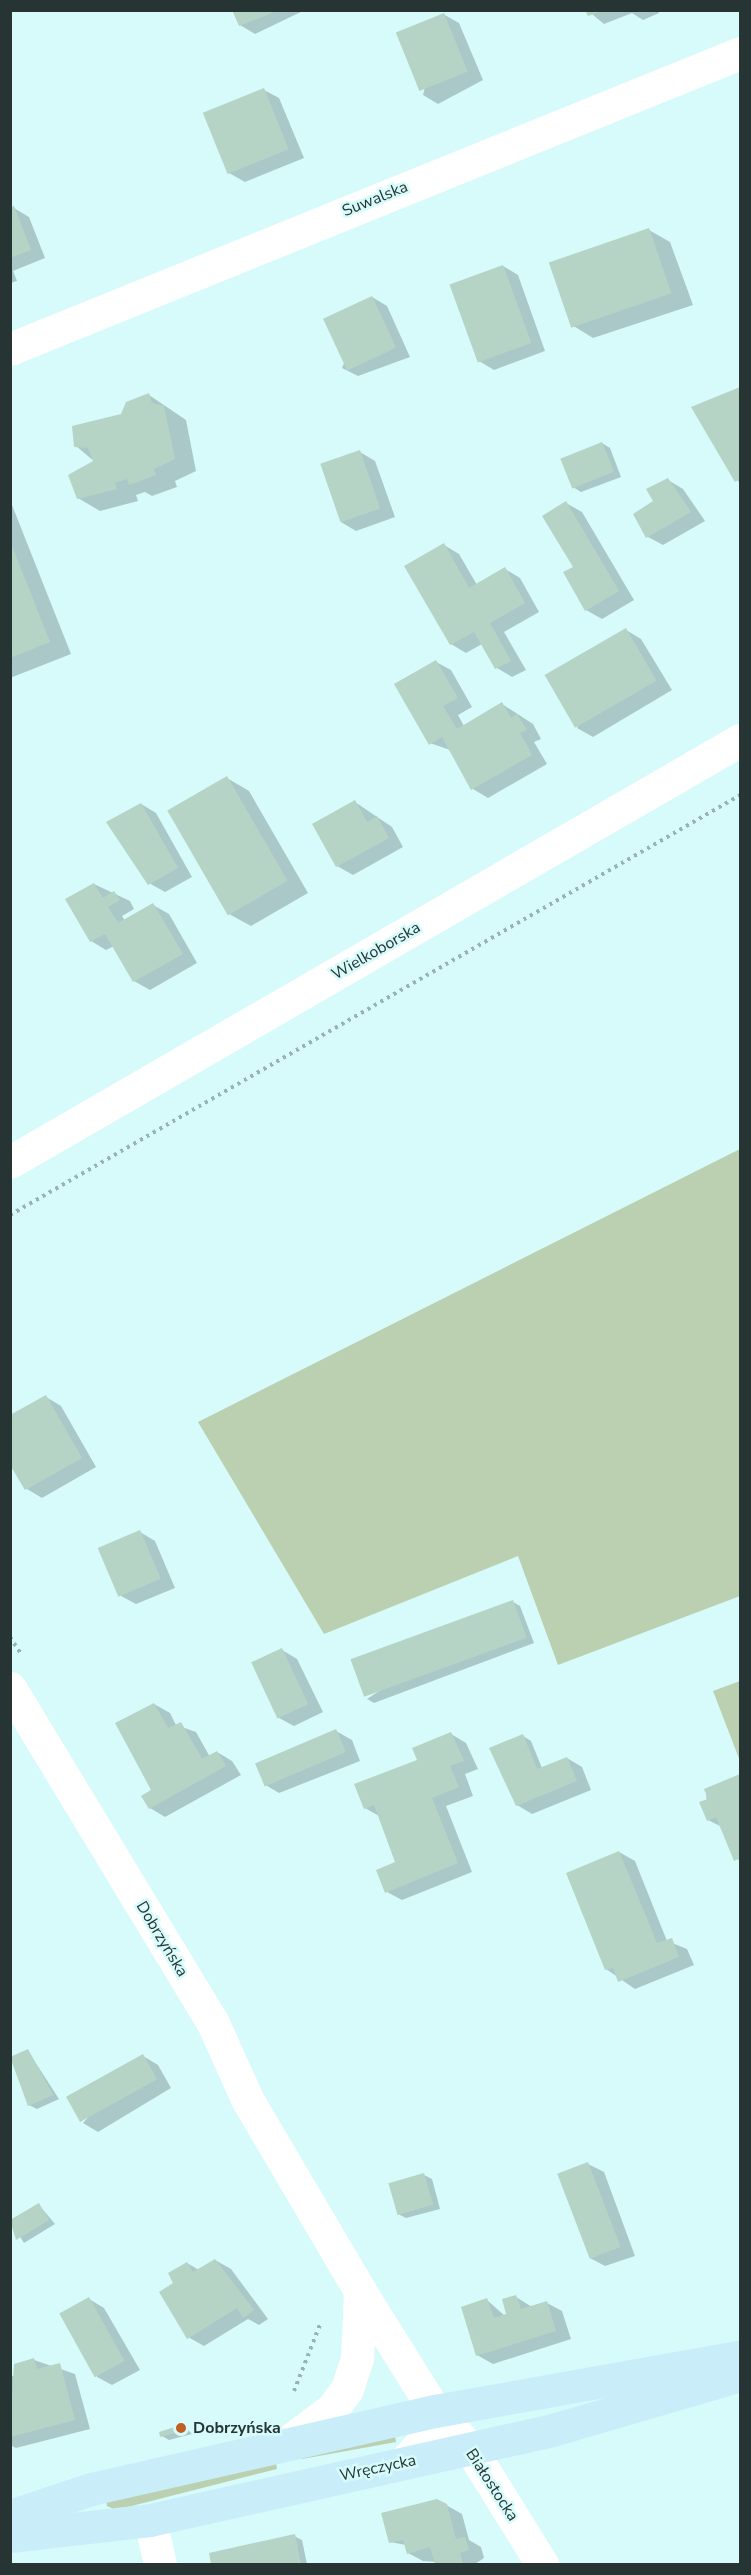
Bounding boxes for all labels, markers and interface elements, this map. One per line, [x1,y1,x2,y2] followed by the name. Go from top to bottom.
[339,177,411,221] street label: Suwalska
[328,918,424,984] street label: Wielkoborska
[132,1898,192,1980] street label: Dobrzyńska
[193,2418,281,2438] place label: Dobrzyńska
[174,2421,188,2435] marker: Dobrzyńska
[462,2445,522,2525] street label: Białostocka
[338,2451,418,2485] street label: Wręczycka

